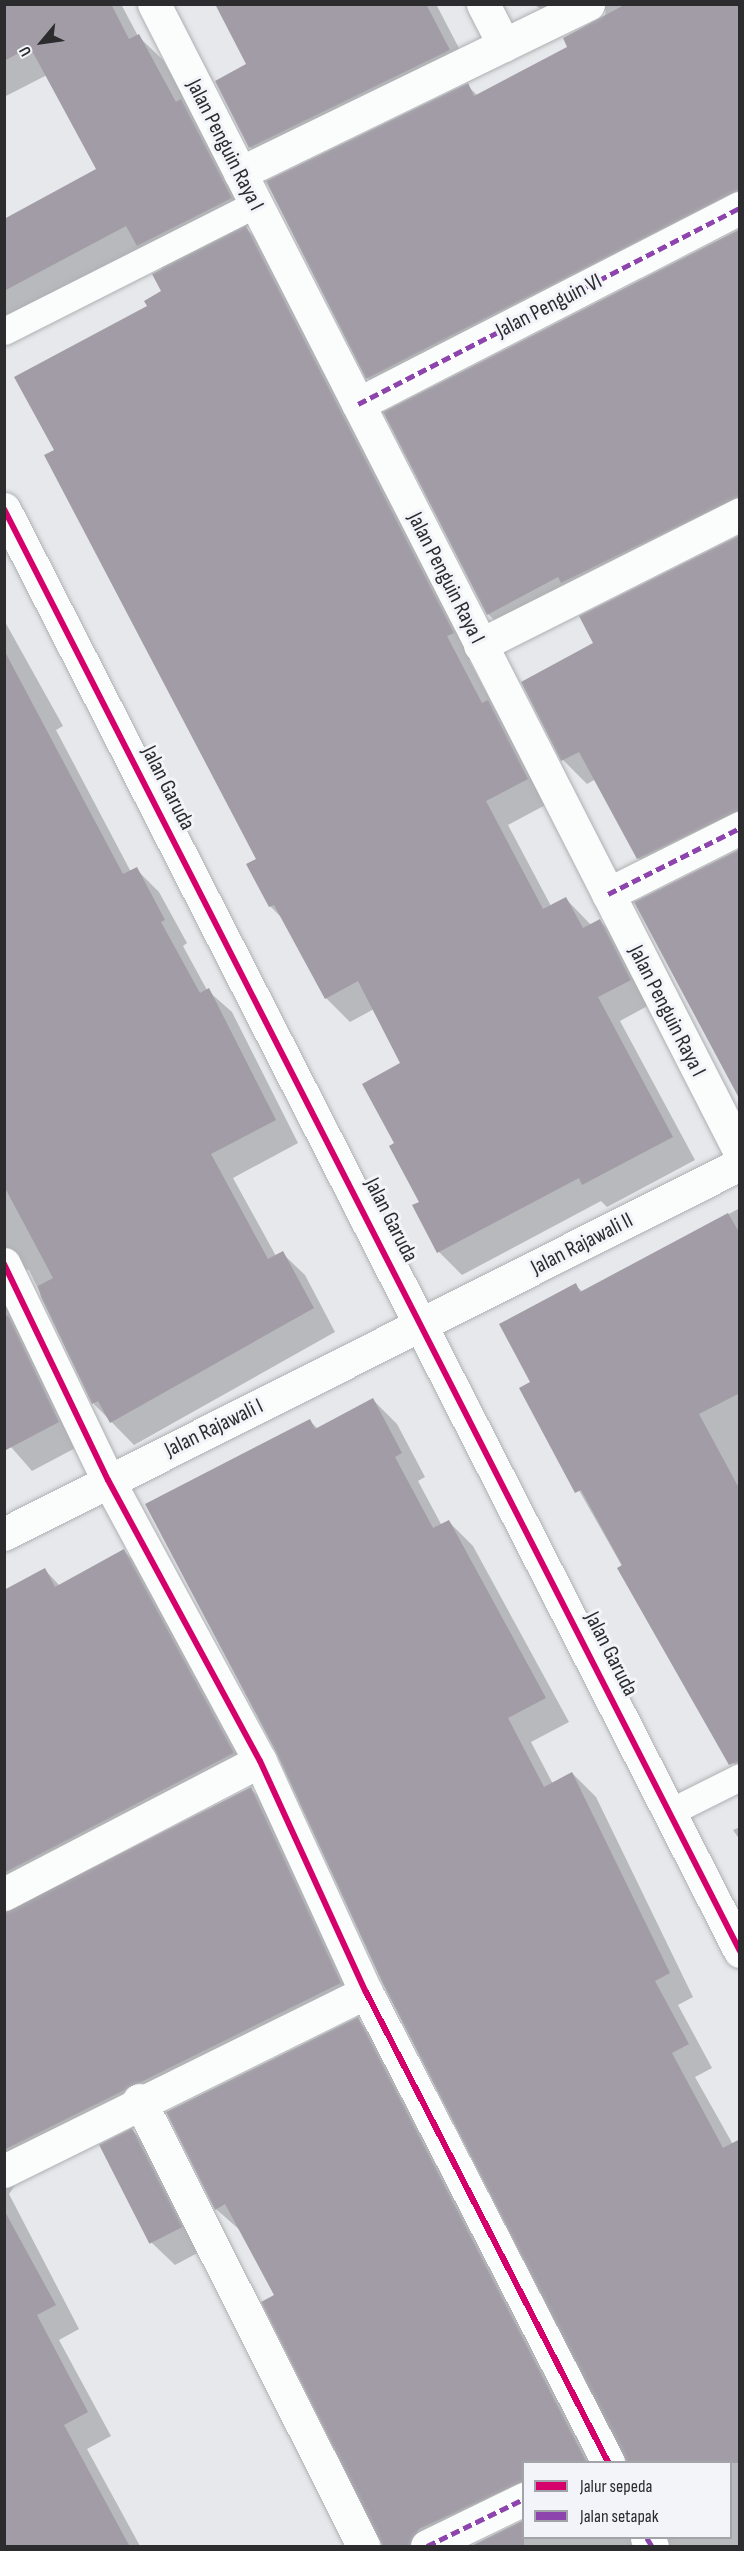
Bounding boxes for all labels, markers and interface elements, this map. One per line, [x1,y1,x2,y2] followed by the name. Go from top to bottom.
[12,12,72,72] north arrow
[15,43,36,59] text: U
[181,75,269,215] street label: Jalan Penguin Raya I
[492,268,606,344] street label: Jalan Penguin VI
[402,508,490,648] street label: Jalan Penguin Raya I
[136,741,200,835] street label: Jalan Garuda
[623,941,711,1081] street label: Jalan Penguin Raya I
[359,1173,423,1267] street label: Jalan Garuda
[527,1207,637,1281] street label: Jalan Rajawali II
[160,1393,268,1463] street label: Jalan Rajawali I
[579,1607,643,1701] street label: Jalan Garuda
[522,2461,732,2539] legend
[580,2476,652,2497] text: Jalur sepeda
[580,2506,659,2527] text: Jalan setapak

